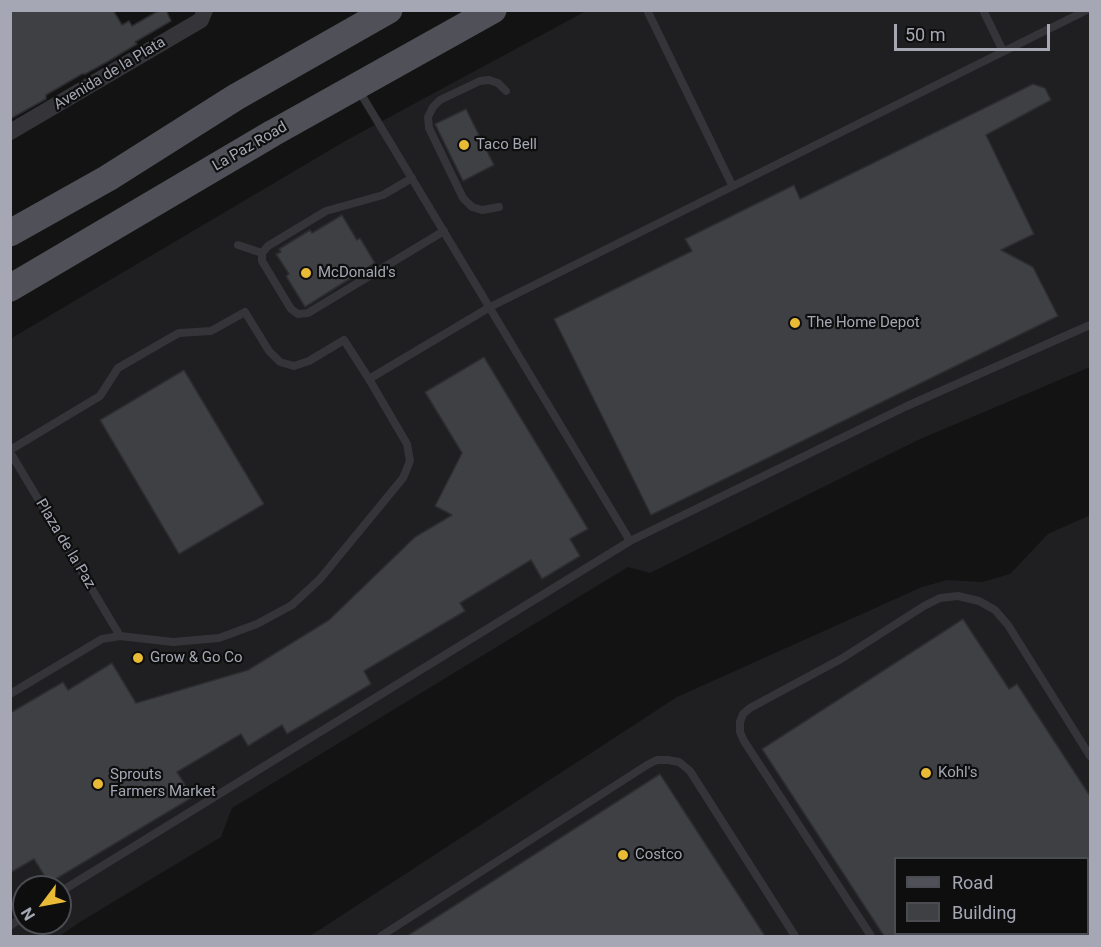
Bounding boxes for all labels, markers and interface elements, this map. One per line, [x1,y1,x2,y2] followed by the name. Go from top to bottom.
[897,12,1053,50] scale bar
[905,24,945,45] text: 50 m
[51,34,169,114] street label: Avenida de la Plata
[210,118,290,176] street label: La Paz Road
[476,136,537,154] place label: Taco Bell
[457,138,471,152] marker: Taco Bell
[318,264,396,282] place label: McDonald's
[299,266,313,280] marker: McDonald's
[807,314,920,332] place label: The Home Depot
[788,316,802,330] marker: The Home Depot
[31,496,99,592] street label: Plaza de la Paz
[150,649,243,667] place label: Grow & Go Co
[131,651,145,665] marker: Grow & Go Co
[938,764,977,782] place label: Kohl's
[110,766,216,801] place label: Sprouts Farmers Market
[919,766,933,780] marker: Kohl's
[91,777,105,791] marker: Sprouts Farmers Market
[635,846,682,864] place label: Costco
[616,848,630,862] marker: Costco
[894,857,1089,935] legend
[952,872,993,893] text: Road
[12,875,72,935] north arrow
[952,902,1016,923] text: Building
[17,904,39,924] text: N

